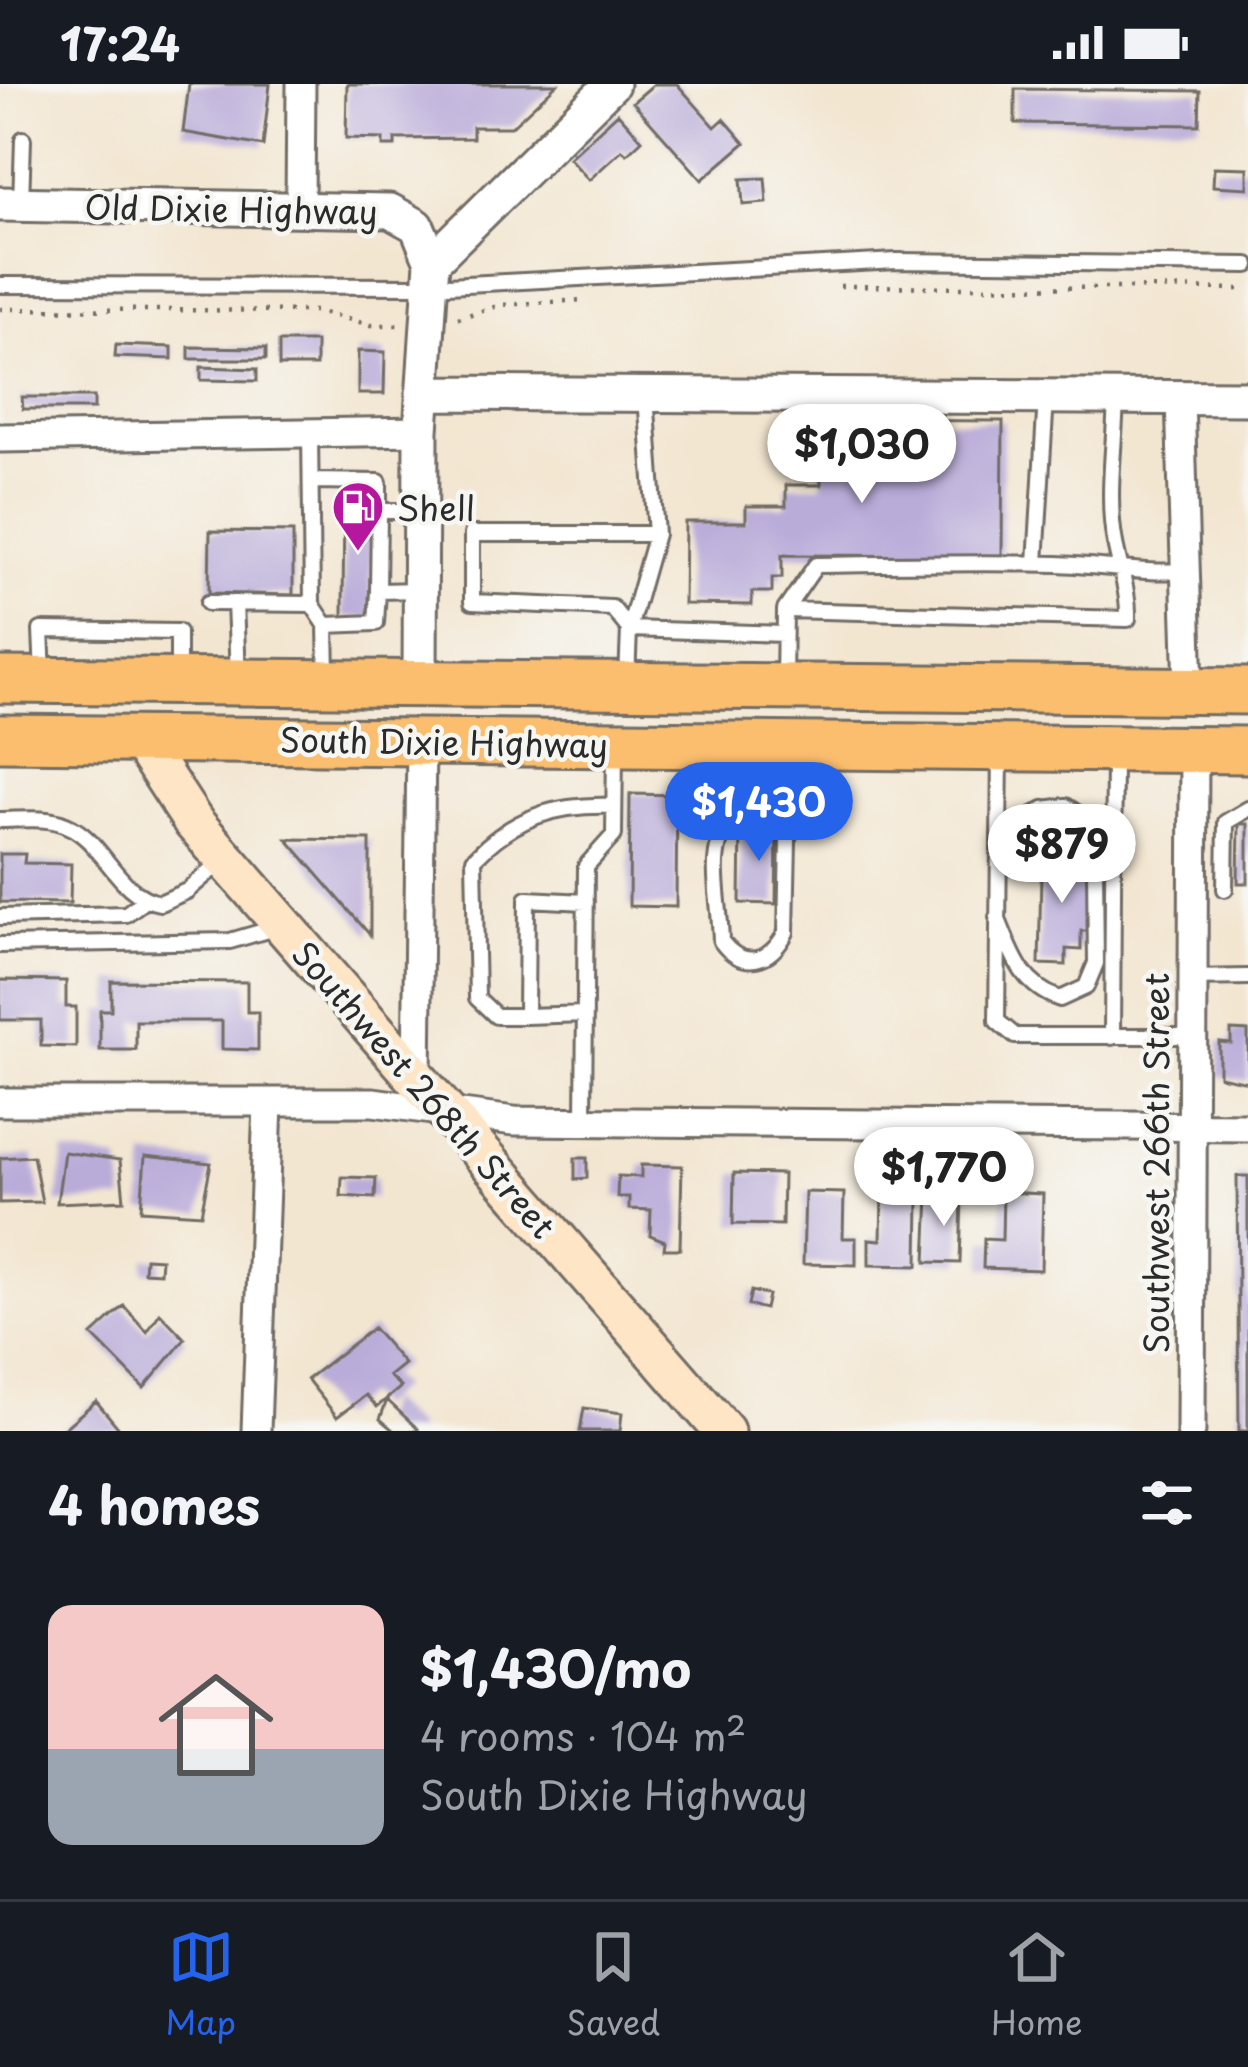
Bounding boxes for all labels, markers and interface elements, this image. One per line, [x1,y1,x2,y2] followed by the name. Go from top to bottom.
[60,8,180,76] text: 17:24
[84,180,378,236] street label: Old Dixie Highway
[764,404,960,506] pin: $1,030
[794,413,930,472] text: $1,030
[330,479,386,553] fuel station icon: Shell
[397,482,475,532] place label: Shell
[280,713,608,769] street label: South Dixie Highway
[661,762,857,864] pin: $1,430
[692,771,826,830] text: $1,430
[991,804,1133,906] pin: $879
[1015,813,1109,872] text: $879
[282,929,568,1249] street label: Southwest 268th Street
[1130,973,1180,1353] street label: Southwest 266th Street
[846,1127,1042,1229] pin: $1,770
[881,1136,1007,1195] text: $1,770
[48,1465,260,1542] text: 4 homes
[1134,1470,1200,1536] icon: filters
[420,1628,691,1705] text: $1,430/mo
[144,1653,288,1797] icon: home
[420,1705,746,1764] text: 4 rooms · 104 m²
[420,1764,807,1823] text: South Dixie Highway
[165,1924,236,2046] tab: Map
[567,1924,660,2046] tab: Saved
[991,1924,1083,2046] tab: Home

